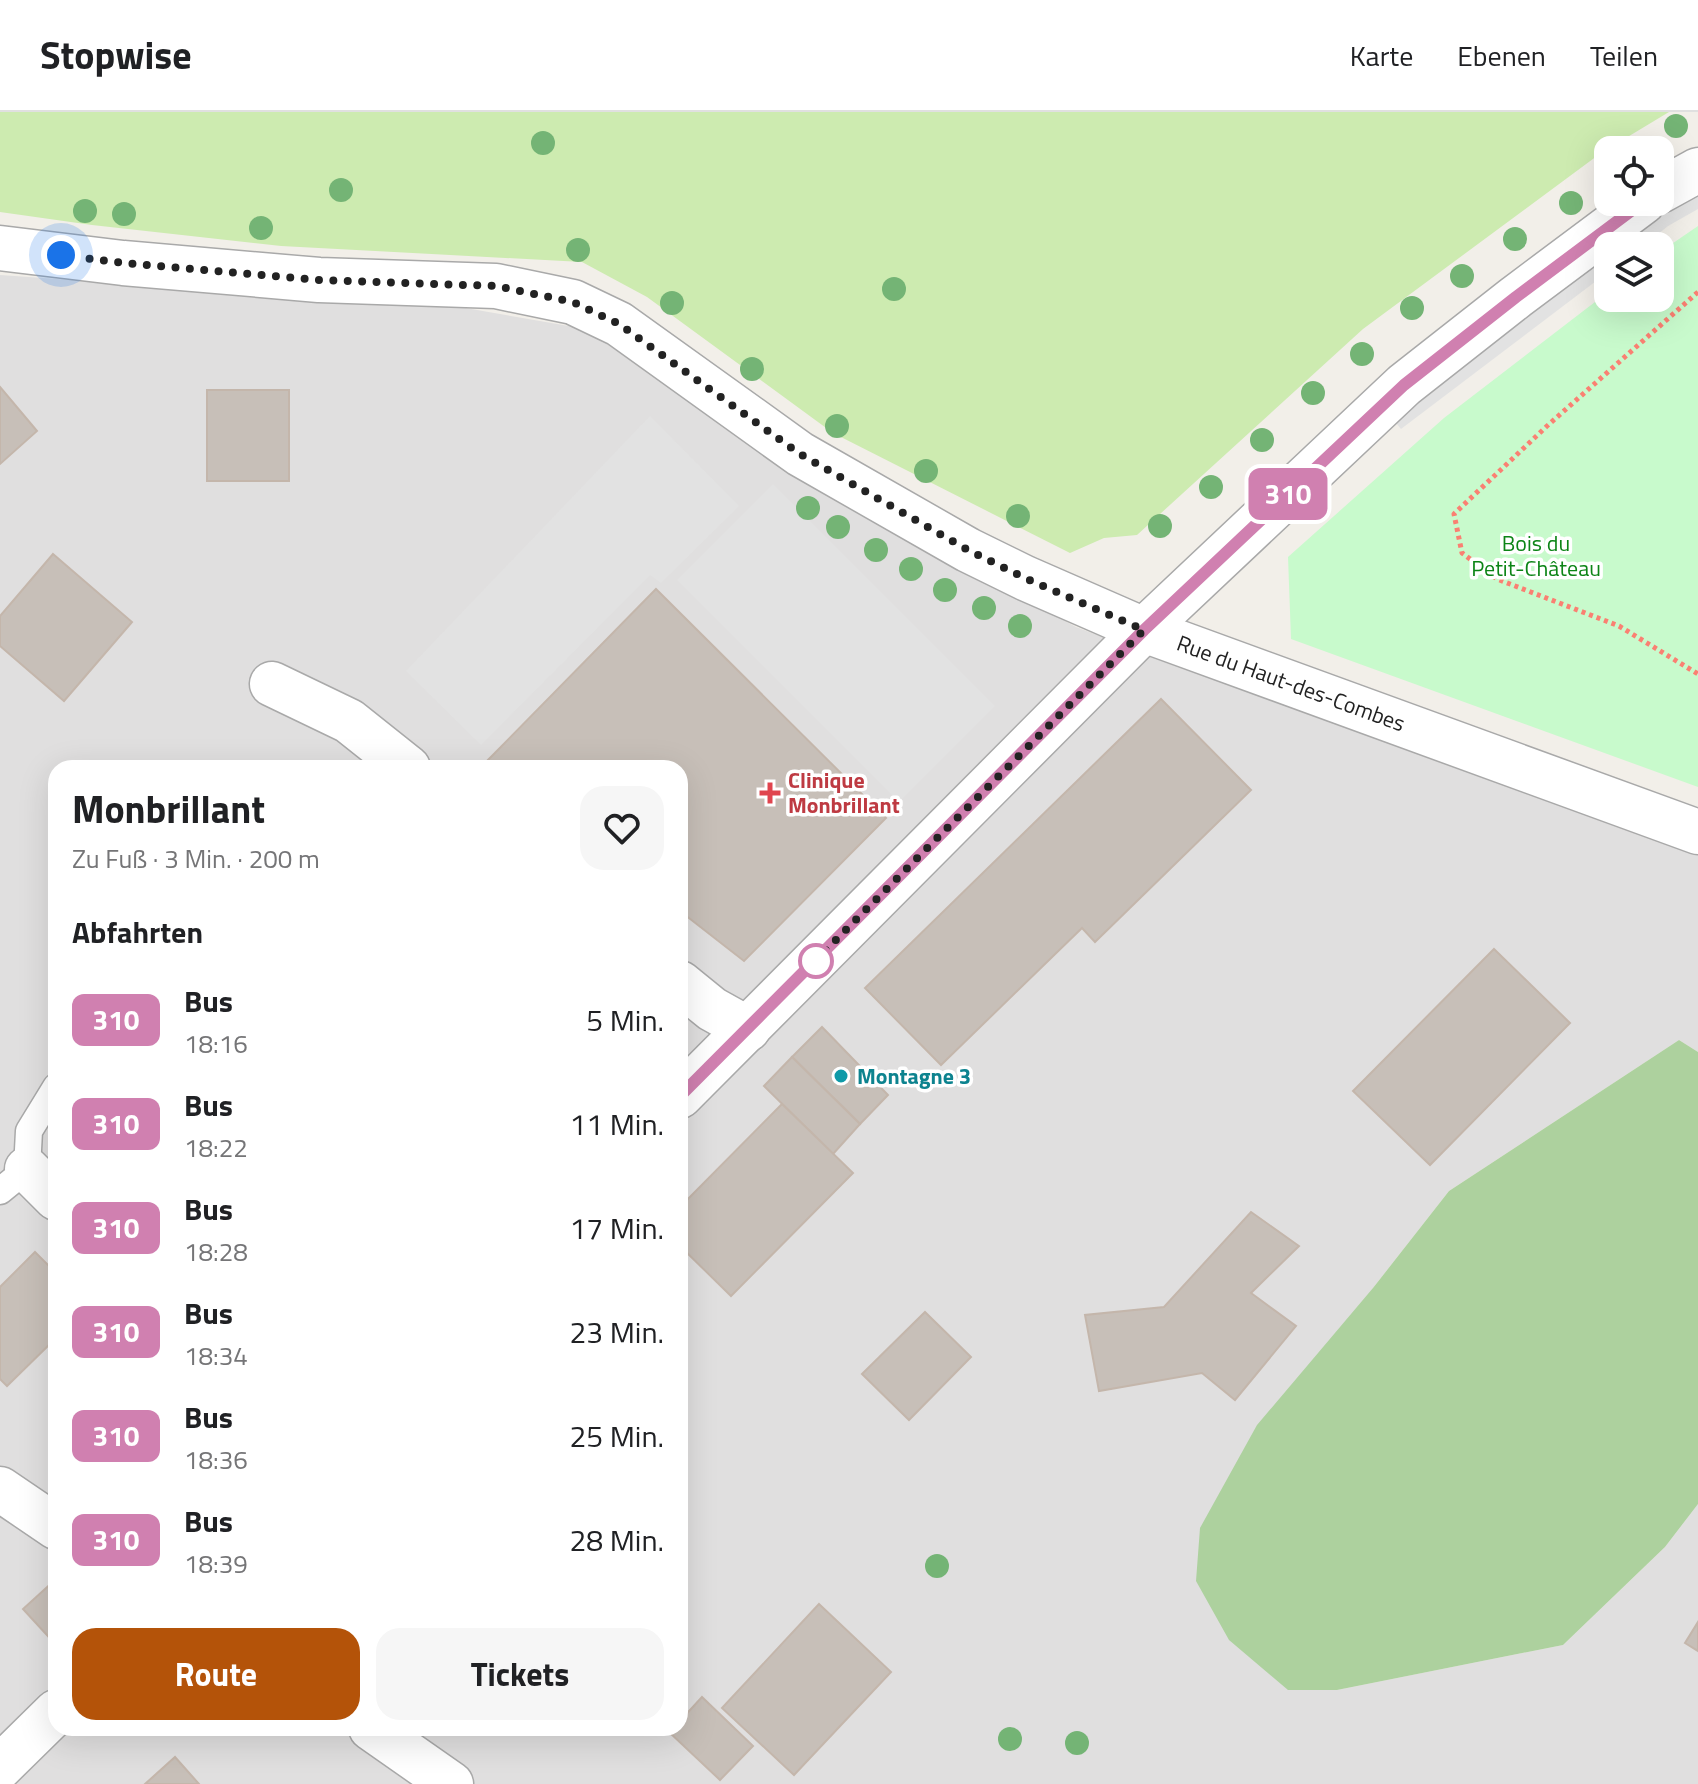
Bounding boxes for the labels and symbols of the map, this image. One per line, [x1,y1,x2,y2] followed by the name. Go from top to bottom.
[41,235,81,275] your location
[1242,468,1334,520] line badge: 310
[1471,526,1601,585] park label: Bois du Petit-Château
[1172,626,1410,740] street label: Rue du Haut-des-Combes
[788,763,900,822] place label: Clinique Monbrillant
[759,782,781,804] marker: Clinique Monbrillant
[799,944,833,978] unlabelled marker
[857,1059,971,1093] place label: Montagne 3
[832,1067,850,1085] marker: Montagne 3

